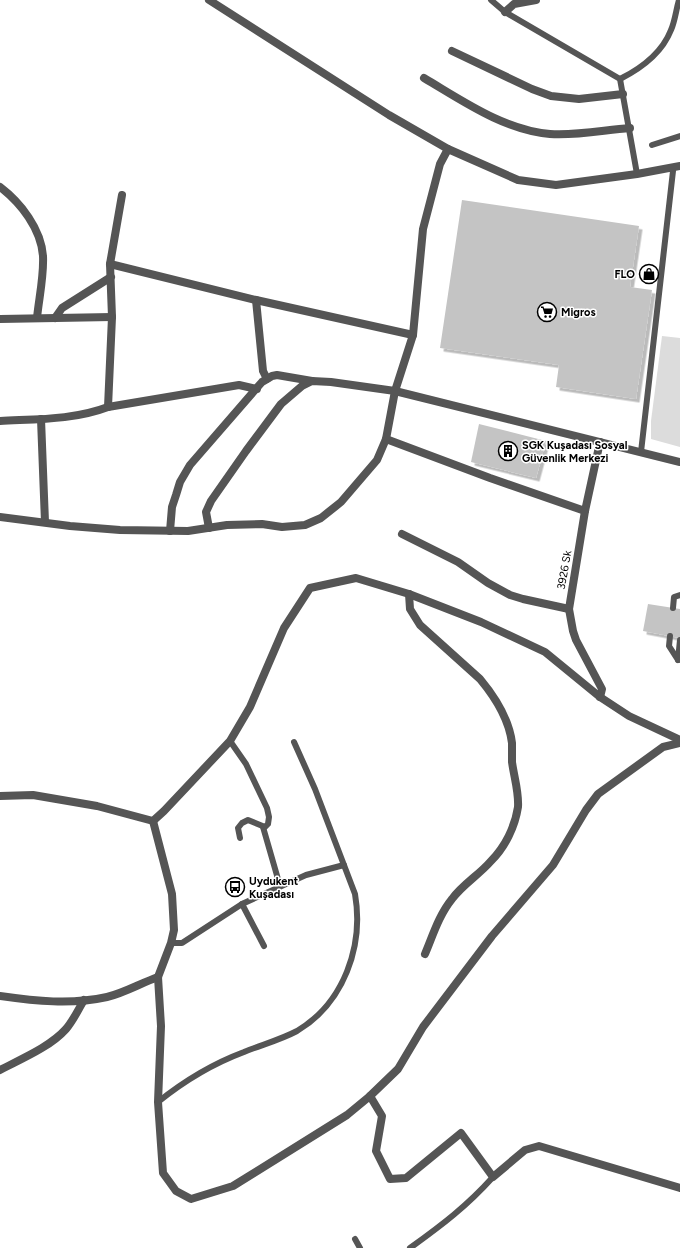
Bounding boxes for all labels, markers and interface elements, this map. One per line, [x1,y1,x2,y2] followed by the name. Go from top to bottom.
[638,263,660,285] shop icon: FLO
[614,268,635,281] place label: FLO
[536,301,558,323] supermarket icon: Migros
[561,306,596,319] place label: Migros
[522,439,628,465] place label: SGK Kuşadası Sosyal Güvenlik Merkezi
[497,440,519,462] building icon: SGK Kuşadası Sosyal Güvenlik Merkezi
[555,549,574,591] street label: 3926 Sk
[249,875,299,901] place label: Uydukent Kuşadası
[224,876,246,898] bus stop icon: Uydukent Kuşadası

